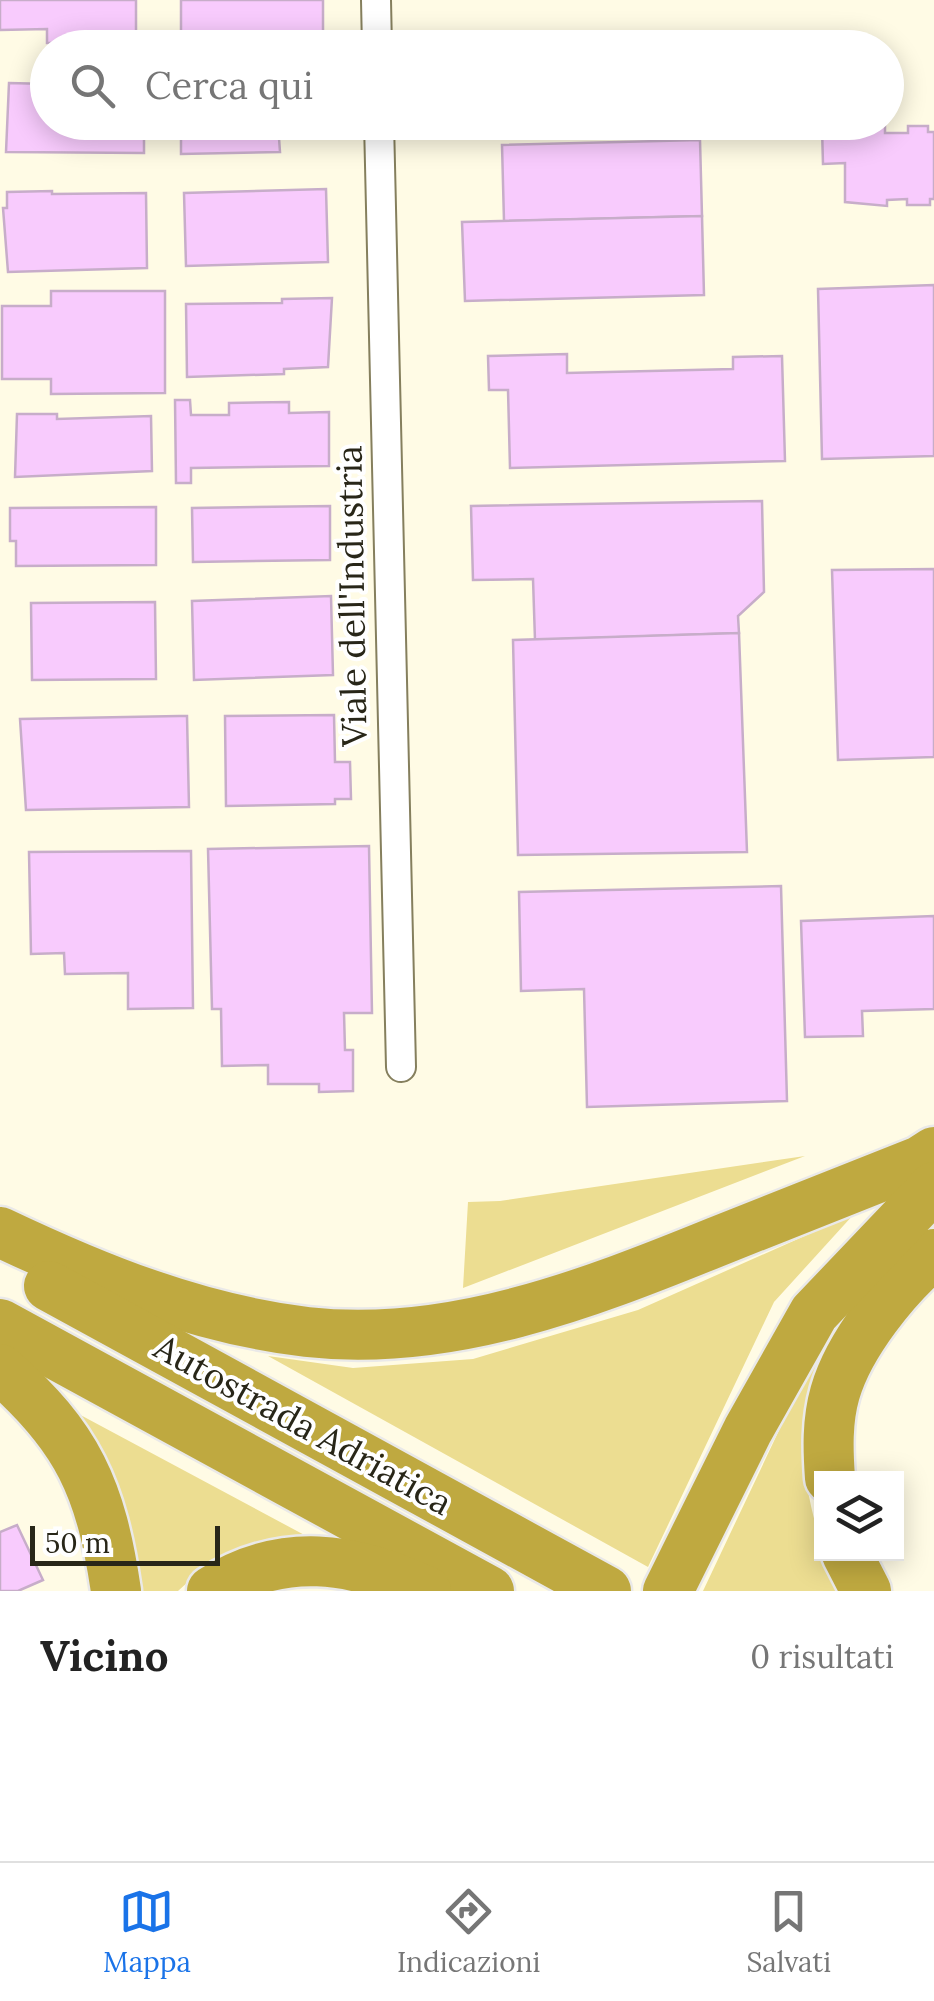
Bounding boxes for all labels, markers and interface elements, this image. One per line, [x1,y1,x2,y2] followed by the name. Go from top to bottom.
[30,30,904,140] search box
[65,58,120,113] icon: search
[145,61,313,109] text: Cerca qui
[326,445,377,748] street label: Viale dell'Industria
[146,1324,460,1525] street label: Autostrada Adriatica
[814,1471,904,1561] map controls
[814,1471,904,1561] button: layers
[30,1521,220,1566] scale bar
[45,1525,110,1561] text: 50 m
[40,1629,168,1683] text: Vicino
[750,1636,894,1677] text: 0 risultati
[103,1884,191,1980] tab: Mappa
[397,1884,540,1980] tab: Indicazioni
[746,1884,831,1980] tab: Salvati

